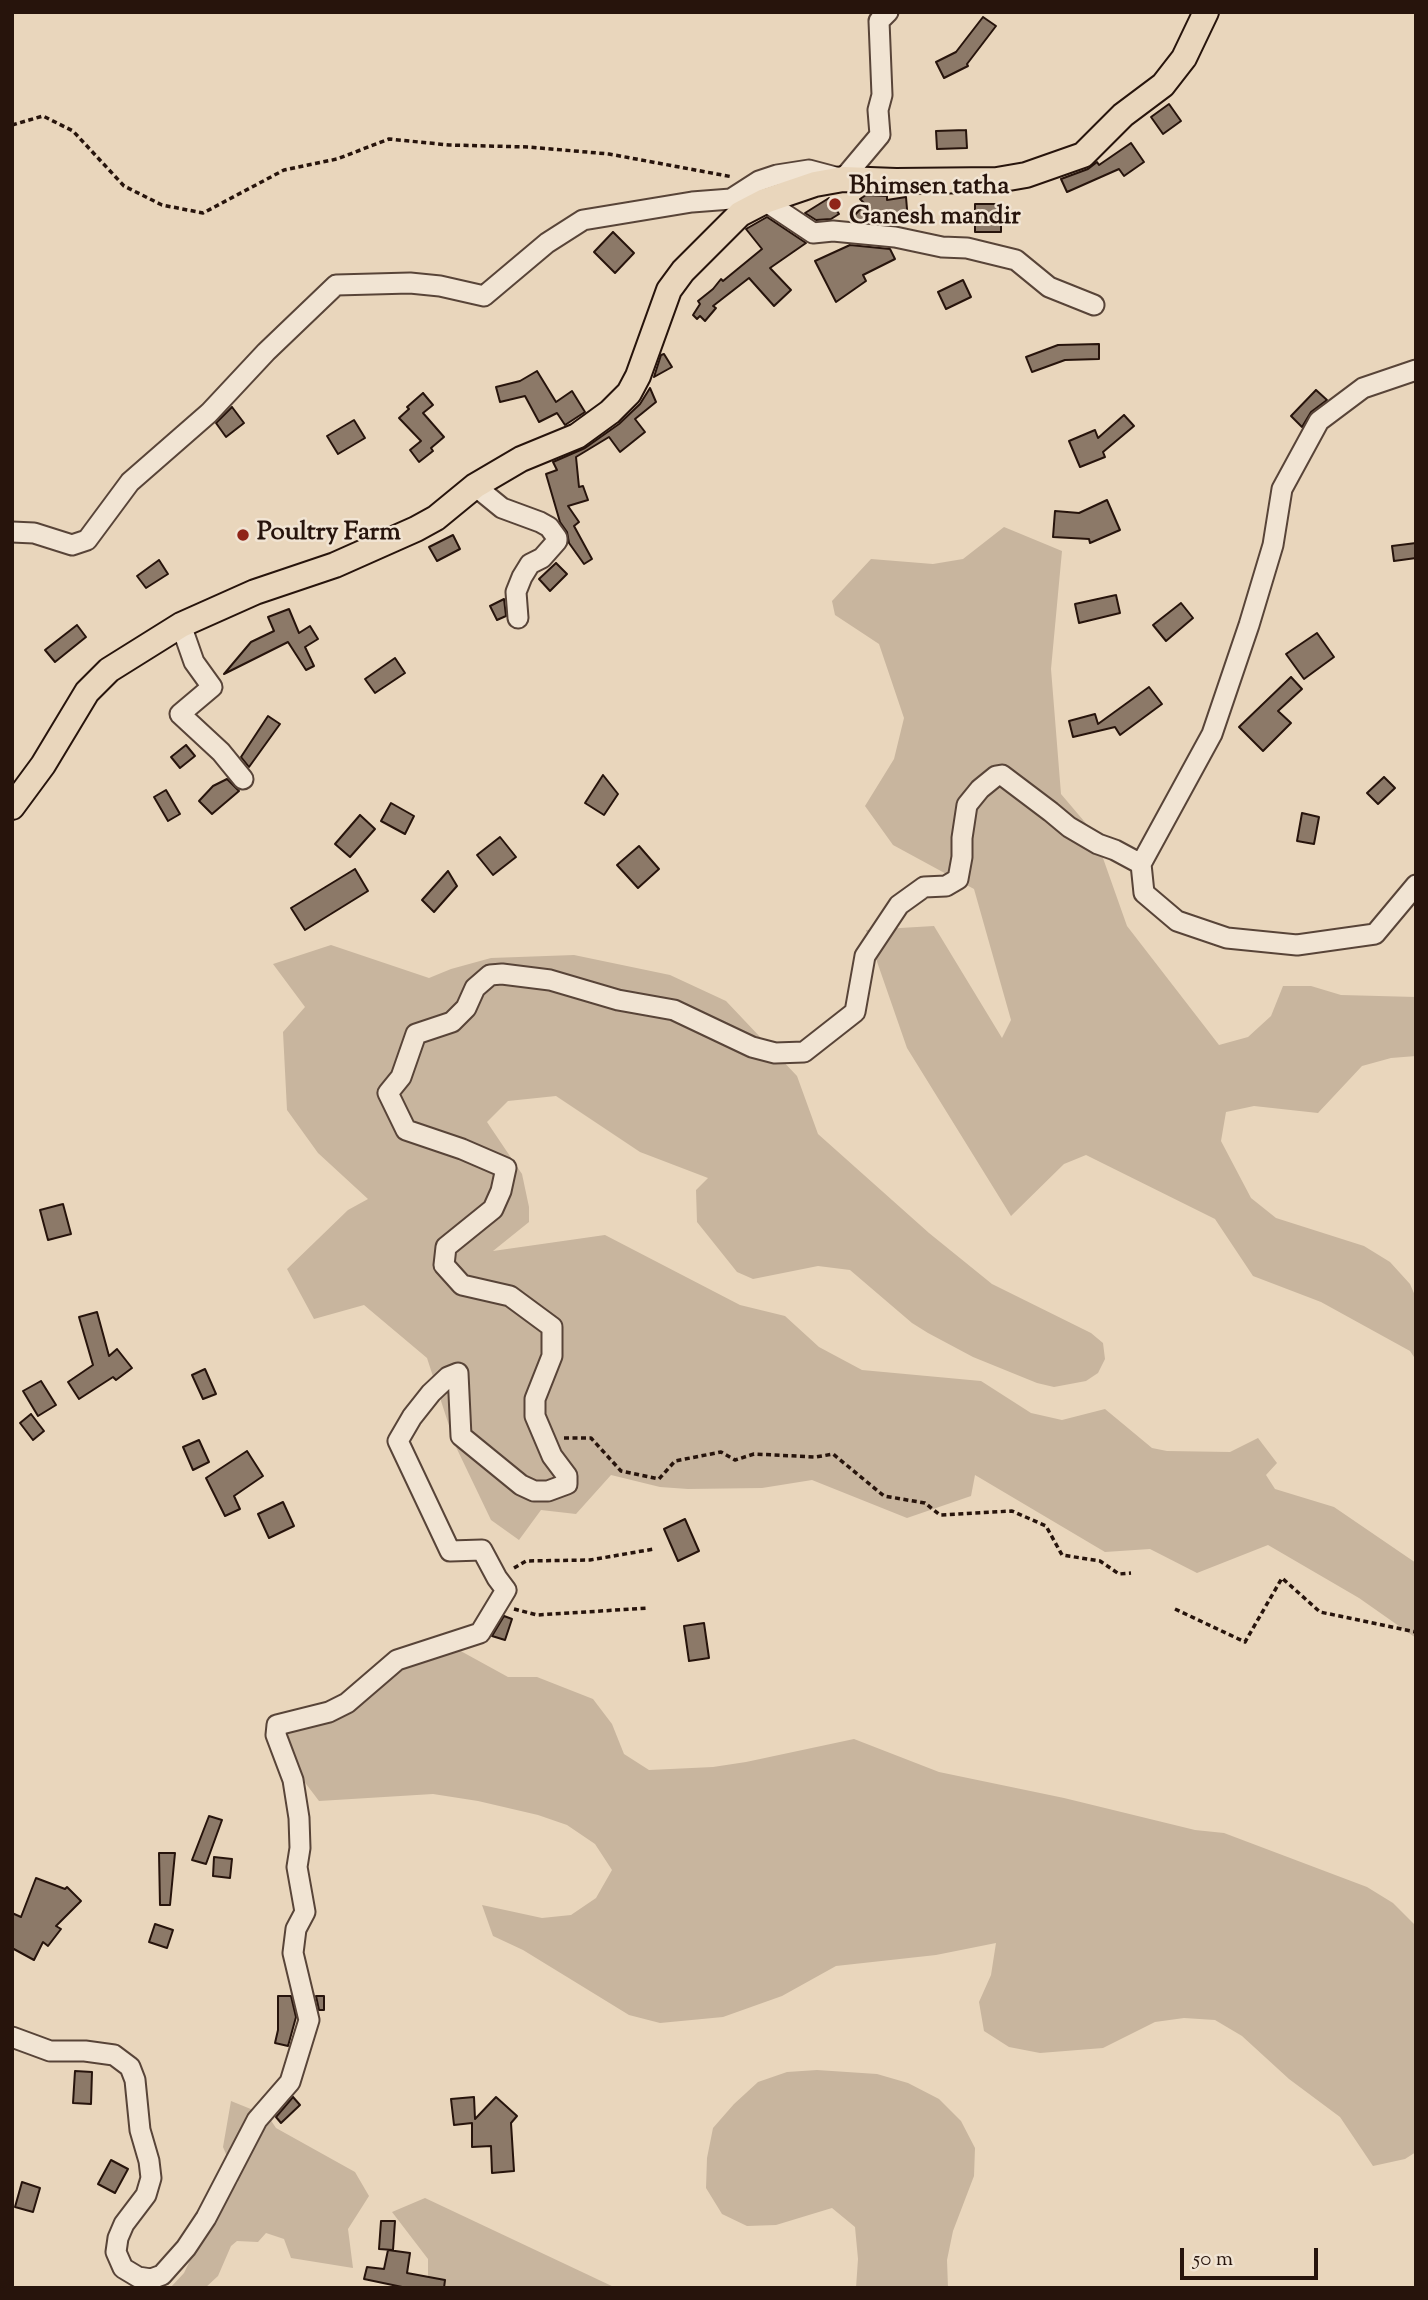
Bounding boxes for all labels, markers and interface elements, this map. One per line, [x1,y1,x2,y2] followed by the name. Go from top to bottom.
[849,173,1021,234] place label: Bhimsen tatha Ganesh mandir
[827,196,843,212] marker: Bhimsen tatha Ganesh mandir
[257,519,401,551] place label: Poultry Farm
[235,527,251,543] marker: Poultry Farm
[1183,2234,1321,2278] scale bar
[1193,2245,1233,2275] text: 50 m

